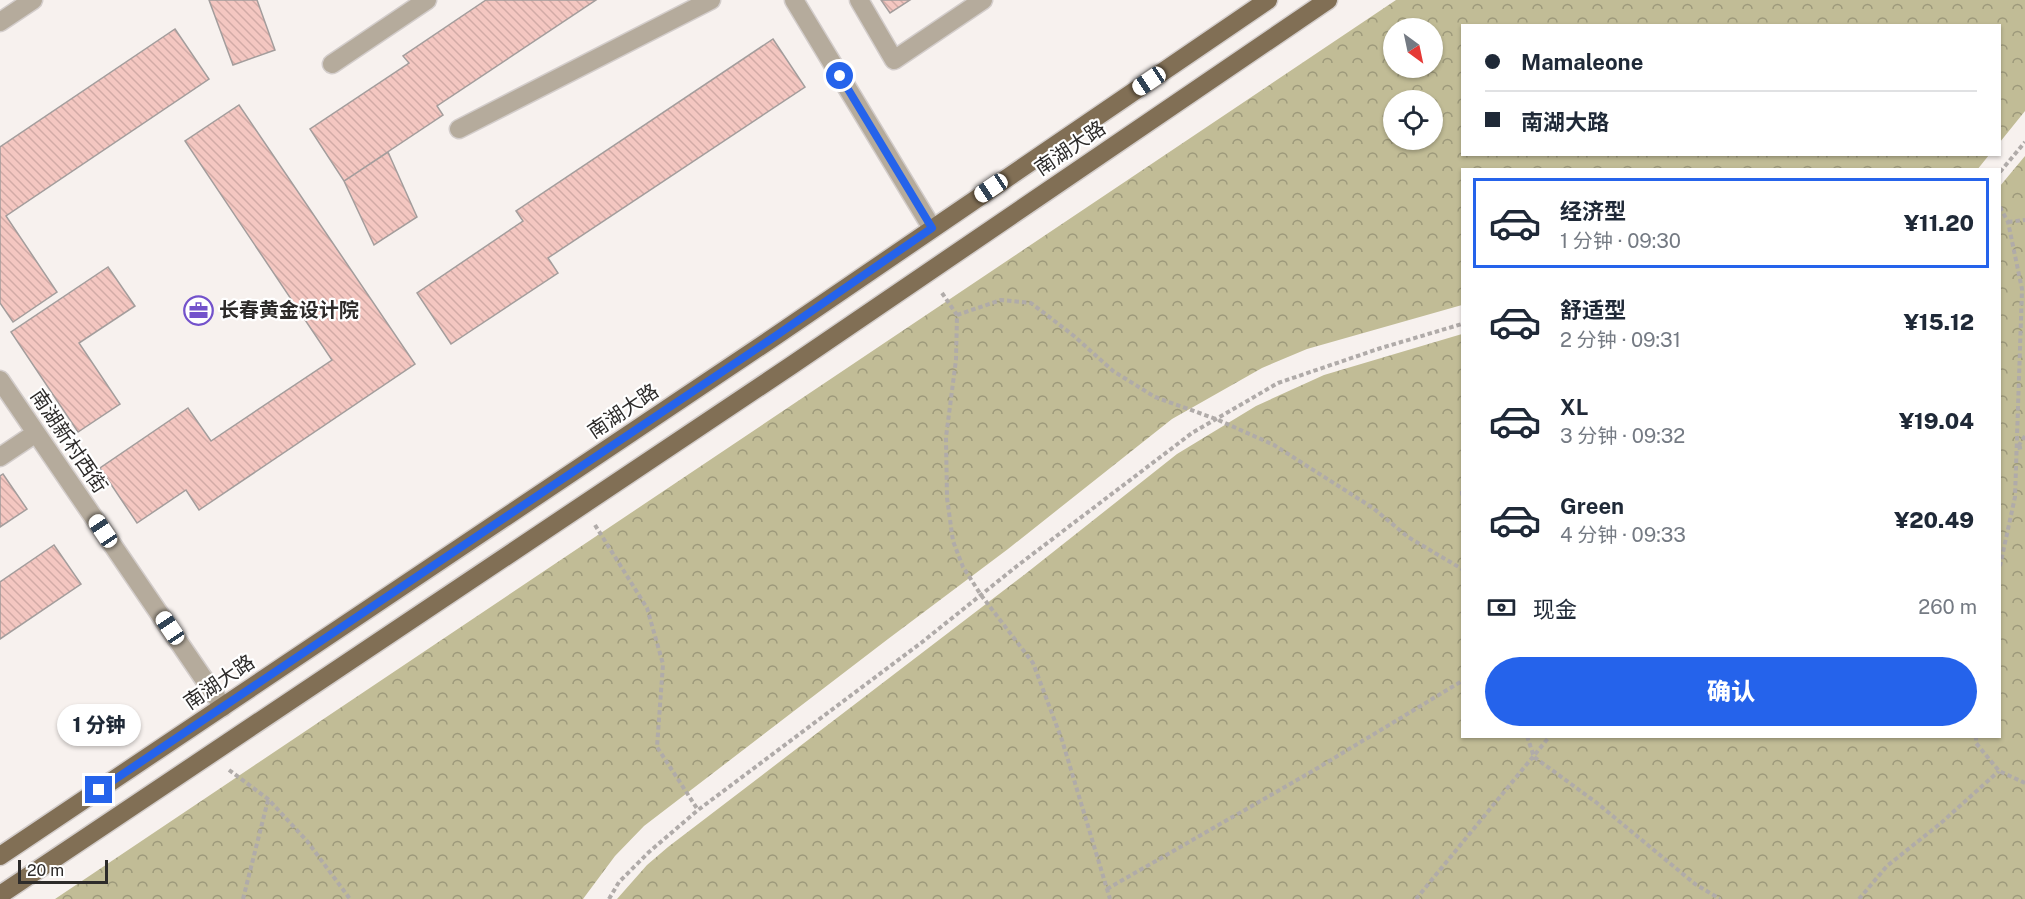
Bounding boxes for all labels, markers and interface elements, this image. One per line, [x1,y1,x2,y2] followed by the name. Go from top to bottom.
[1383,18,1443,78] north arrow
[1383,18,1443,150] map controls
[1521,49,1643,75] text: Mamaleone
[826,62,853,89] route start
[1129,63,1169,99] car
[1383,90,1443,150] button: locate
[1521,109,1609,135] text: 南湖大路
[1030,116,1110,180] street label: 南湖大路
[971,170,1011,206] car
[1488,196,1542,250] icon: car
[1560,198,1626,224] text: 经济型
[1904,210,1974,236] text: ¥11.20
[1560,229,1681,253] text: 1 分钟 · 09:30
[182,294,214,326] office icon: 长春黄金设计院
[1488,295,1542,349] icon: car
[1560,297,1626,323] text: 舒适型
[219,298,359,322] place label: 长春黄金设计院
[1904,309,1974,335] text: ¥15.12
[1560,328,1681,352] text: 2 分钟 · 09:31
[583,379,663,443] street label: 南湖大路
[25,385,113,497] street label: 南湖新村西街
[1488,394,1542,448] icon: car
[1560,394,1588,420] text: XL
[1899,408,1974,434] text: ¥19.04
[1560,424,1685,448] text: 3 分钟 · 09:32
[1488,493,1542,547] icon: car
[1560,493,1624,519] text: Green
[1894,507,1974,533] text: ¥20.49
[85,511,121,551] car
[1560,523,1686,547] text: 4 分钟 · 09:33
[1485,591,1518,624] icon: cash
[1918,595,1977,619] text: 260 m
[1533,596,1577,622] text: 现金
[152,608,188,648] car
[179,650,259,714] street label: 南湖大路
[1485,657,1977,726] button: 确认
[57,703,141,745] callout: 1 分钟
[72,713,126,737] text: 1 分钟
[85,776,112,803] route end
[18,857,108,884] scale bar
[27,861,64,880] text: 20 m

